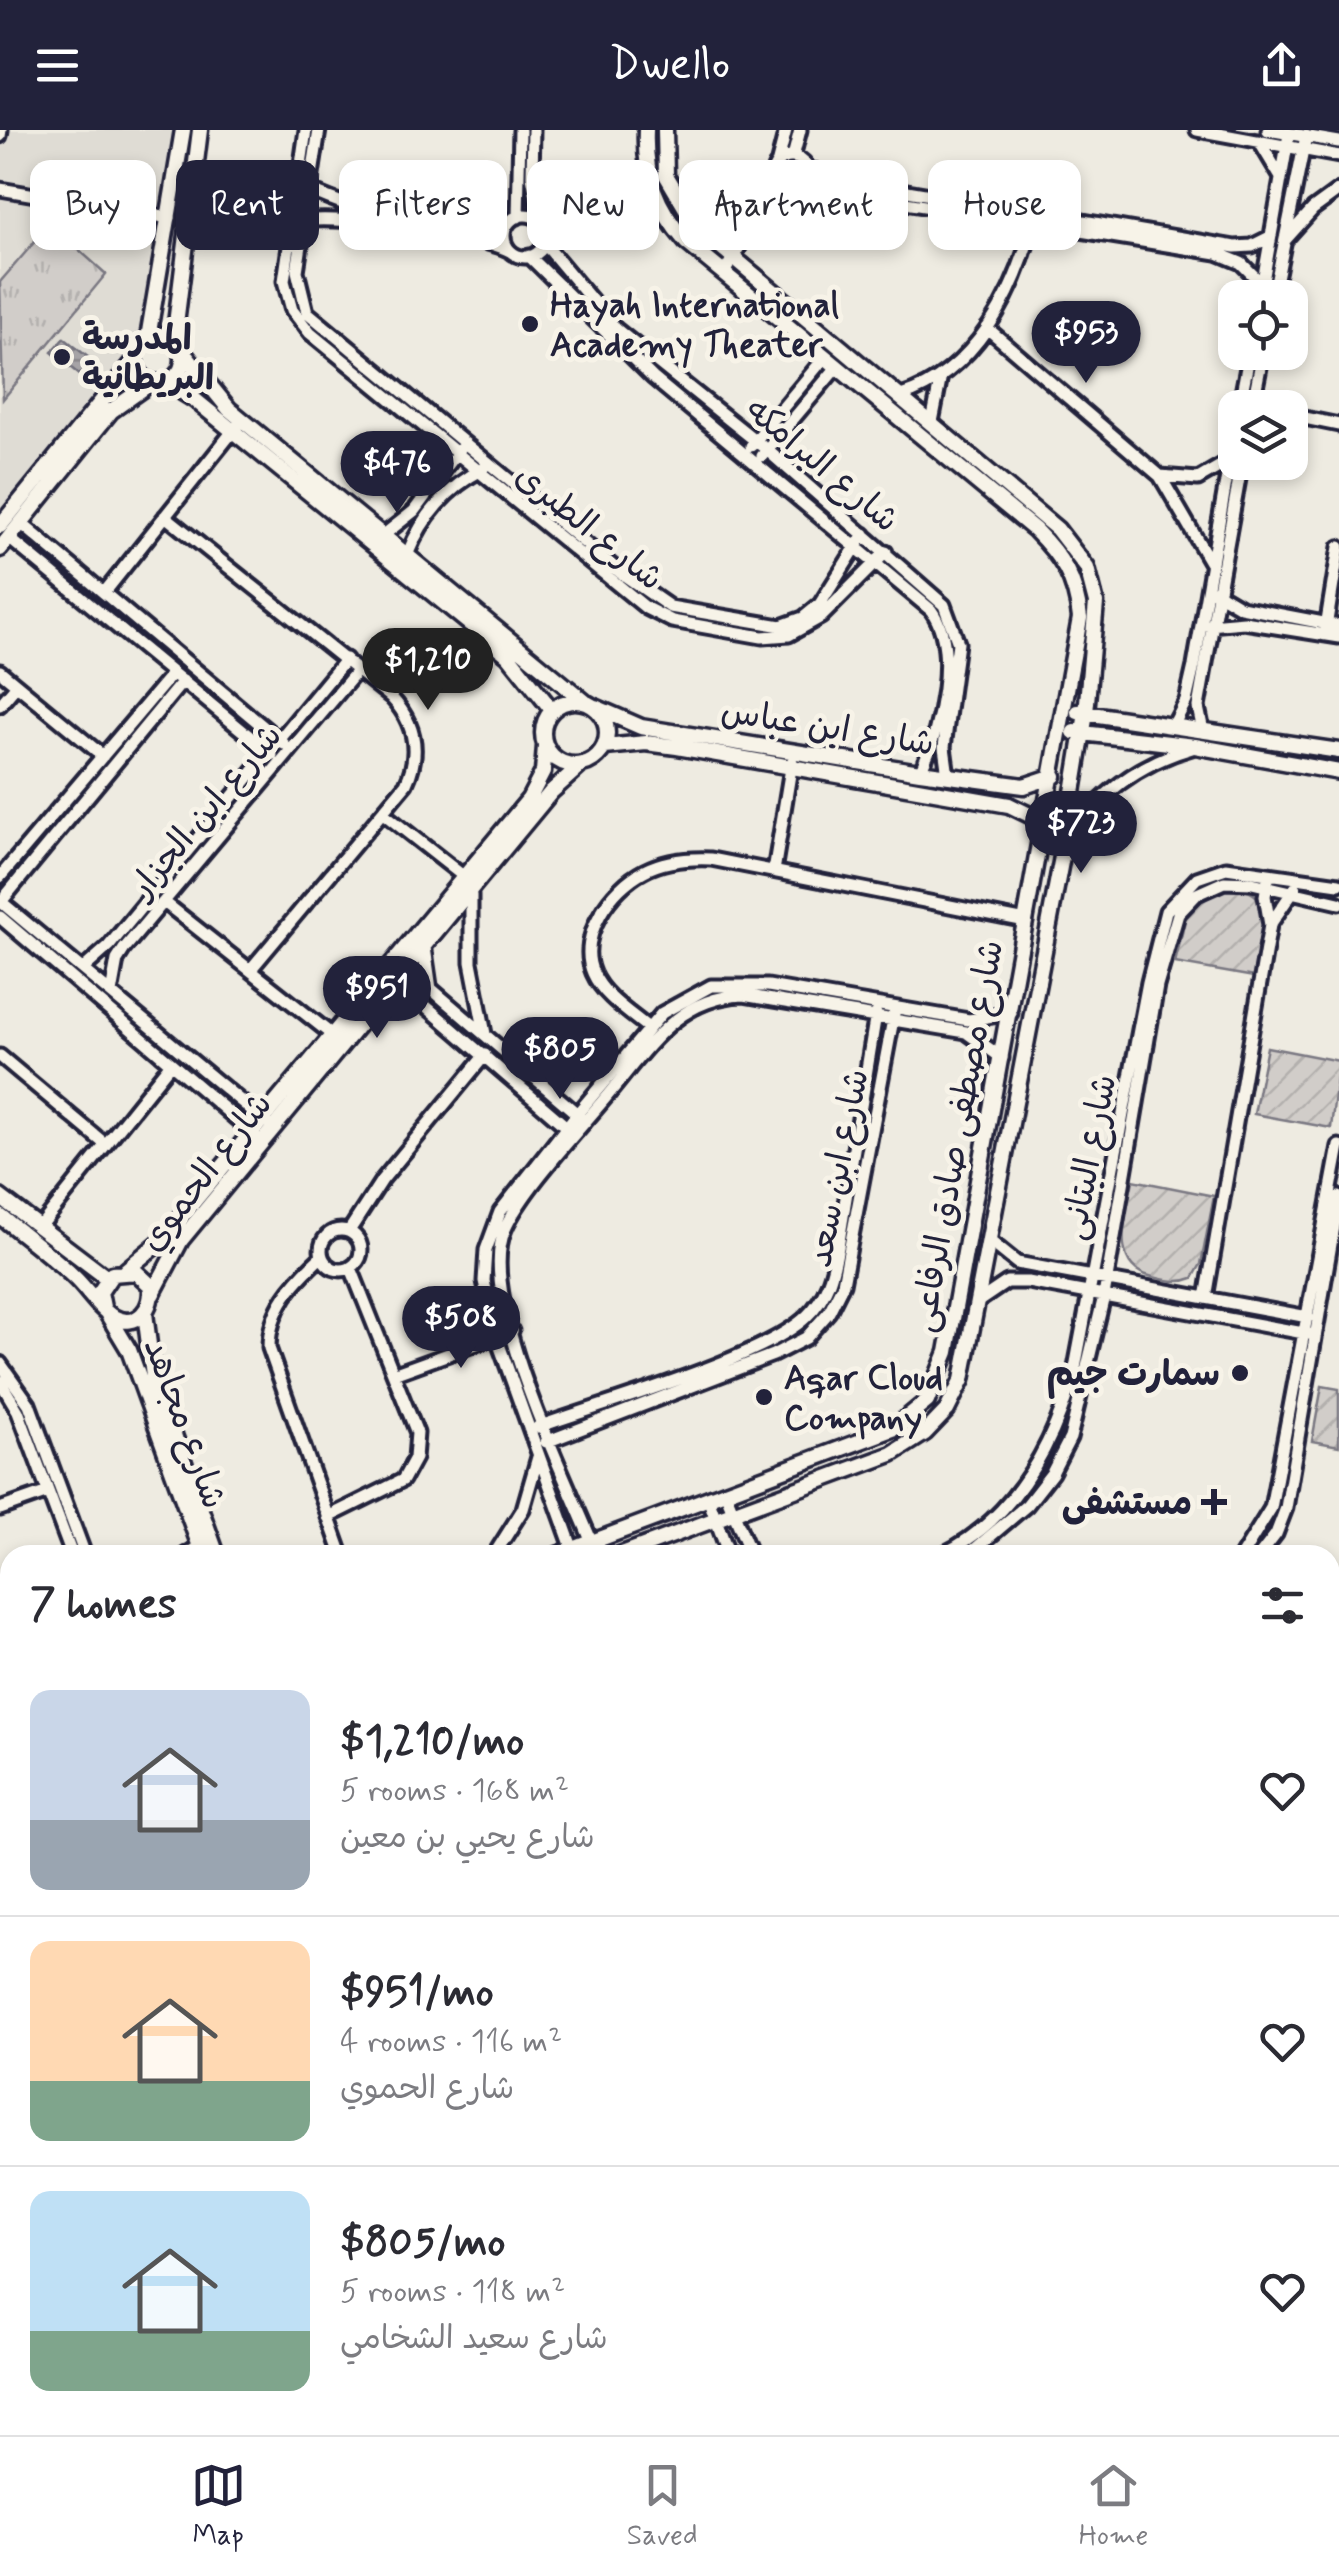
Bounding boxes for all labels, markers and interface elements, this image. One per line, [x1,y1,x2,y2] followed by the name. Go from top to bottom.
[609,36,730,95] text: Dwello
[30,38,85,93] icon: menu
[1254,38,1309,93] icon: share
[30,160,156,250] chip: Buy
[176,160,319,250] chip: Rent
[339,160,507,250] chip: Filters
[527,160,659,250] chip: New
[679,160,908,250] chip: Apartment
[928,160,1081,250] chip: House
[1218,280,1308,480] map controls
[1218,280,1308,370] button: locate
[550,283,839,369] place label: Hayah International Academy Theater
[1027,301,1145,386] pin: $953
[1054,312,1118,354] text: $953
[519,313,541,335] marker: Hayah International Academy Theater
[82,316,214,402] place label: المدرسة البريطانية
[51,346,73,368] marker: المدرسة البريطانية
[735,388,908,543] street label: شارع البرامكه
[1218,390,1308,480] button: layers
[338,431,456,516] pin: $476
[363,442,431,484] text: $476
[505,454,673,602] street label: شارع الطبرى
[347,628,509,713] pin: $1,210
[384,639,472,681] text: $1,210
[718,688,938,768] street label: شارع ابن عباس
[118,714,293,911] street label: شارع ابن الجزار
[1022,791,1140,876] pin: $723
[1047,802,1115,844] text: $723
[901,937,1015,1336] street label: شارع مصطفى صادق الرفاعى
[318,956,436,1041] pin: $951
[345,967,409,1009] text: $951
[501,1017,619,1102] pin: $805
[524,1028,597,1070] text: $805
[797,1065,881,1272] street label: شارع ابن سعد
[1051,1071,1129,1244] street label: شارع البتانى
[130,1083,283,1261] street label: شارع الحموي
[402,1286,520,1371] pin: $508
[424,1297,498,1339] text: $508
[132,1332,236,1515] street label: شارع مجاهد
[1047,1352,1220,1399] place label: سمارت جيم
[784,1356,943,1442] place label: Aqar Cloud Company
[1229,1362,1251,1384] marker: سمارت جيم
[753,1386,775,1408] marker: Aqar Cloud Company
[1062,1481,1192,1527] place label: مستشفى
[1201,1489,1227,1515] marker: مستشفى
[30,1578,177,1633] text: 7 homes
[1255,1578,1310,1633] icon: filters
[340,1715,524,1770] text: $1,210/mo
[110,1730,230,1850] icon: home
[1255,1763,1310,1818] icon: heart
[340,1770,569,1812] text: 5 rooms · 168 m²
[340,1817,595,1859] text: شارع يحيي بن معين
[340,1966,494,2021] text: $951/mo
[110,1981,230,2101] icon: home
[1255,2014,1310,2069] icon: heart
[340,2021,562,2063] text: 4 rooms · 116 m²
[340,2068,514,2110] text: شارع الحموي
[340,2216,505,2271] text: $805/mo
[110,2231,230,2351] icon: home
[1255,2264,1310,2319] icon: heart
[340,2271,565,2313] text: 5 rooms · 118 m²
[340,2318,608,2360] text: شارع سعيد الشخامي
[191,2458,246,2555] tab: Map
[627,2458,698,2555] tab: Saved
[1079,2458,1148,2555] tab: Home

